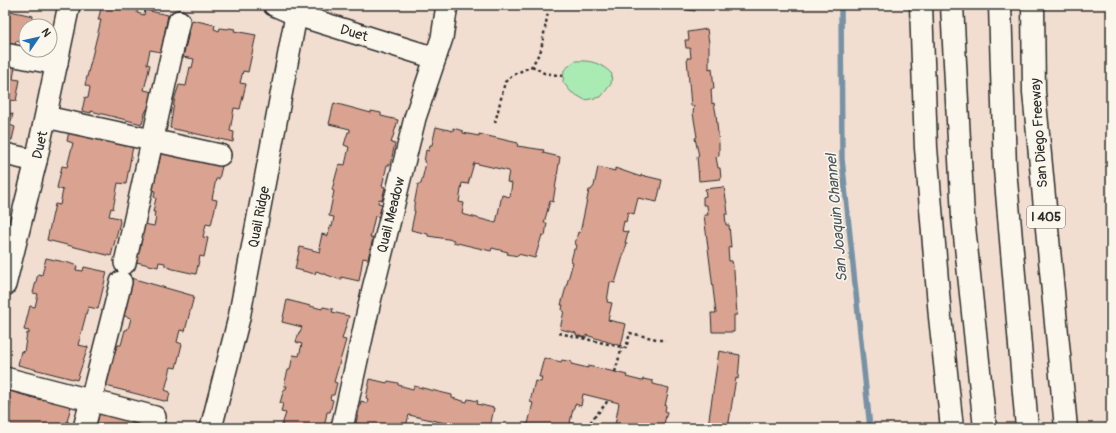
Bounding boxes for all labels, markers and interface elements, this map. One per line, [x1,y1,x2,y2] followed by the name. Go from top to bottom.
[18,18,58,58] north arrow
[338,21,370,45] street label: Duet
[38,26,54,40] text: N
[1027,78,1051,188] street label: San Diego Freeway
[29,129,52,161] street label: Duet
[822,152,852,283] water label: San Joaquin Channel
[373,175,409,255] street label: Quail Meadow
[245,185,273,249] street label: Quail Ridge
[1027,206,1065,228] road number: I 405

